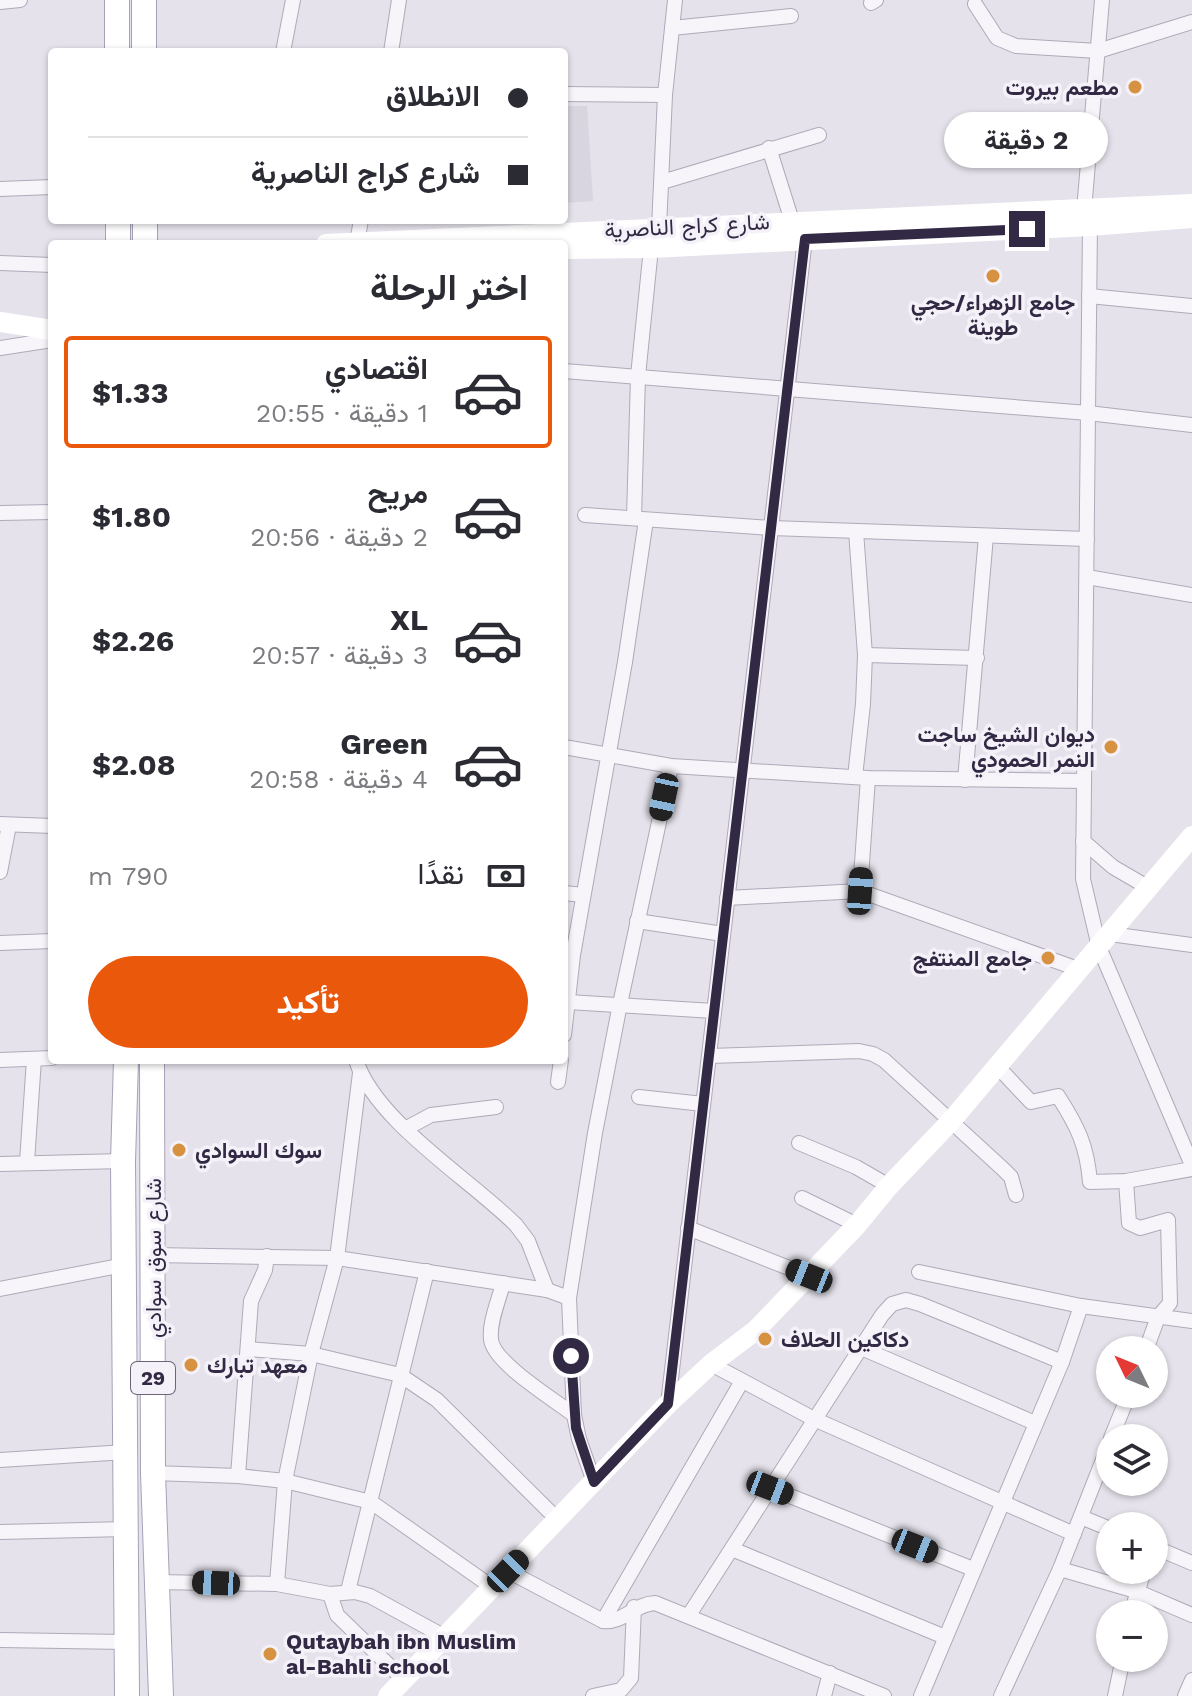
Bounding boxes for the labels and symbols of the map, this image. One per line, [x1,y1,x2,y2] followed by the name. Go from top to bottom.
[1005,75,1119,102] place label: مطعم بيروت
[1126,78,1144,96] marker: مطعم بيروت
[945,113,1109,169] callout: 2 دقيقة
[604,209,770,245] street label: شارع كراج الناصرية
[1009,211,1045,247] route end
[984,267,1002,285] marker: جامع الزهراء/حجي طوينة
[911,290,1075,341] place label: جامع الزهراء/حجي طوينة
[918,722,1095,778] place label: ديوان الشيخ ساجت النمر الحمودي
[1102,738,1120,756] marker: ديوان الشيخ ساجت النمر الحمودي
[647,771,681,823] car
[846,866,874,916] car
[913,946,1032,974] place label: جامع المنتفج
[1039,949,1057,967] marker: جامع المنتفج
[195,1138,322,1169] place label: سوك السوادي
[170,1141,188,1159] marker: سوك السوادي
[141,1178,172,1338] street label: شارع سوق سوادي
[782,1256,836,1296] car
[781,1327,909,1353] place label: دكاكين الحلاف
[756,1330,774,1348] marker: دكاكين الحلاف
[1096,1336,1168,1408] north arrow
[553,1338,589,1374] route start
[207,1353,308,1379] place label: معهد تبارك
[182,1356,200,1374] marker: معهد تبارك
[131,1362,175,1394] road number: 29
[743,1468,797,1508] car
[888,1526,942,1566] car
[483,1545,533,1597] car
[192,1570,240,1596] car
[286,1629,516,1679] place label: Qutaybah ibn Muslim al-Bahli school
[261,1645,279,1663] marker: Qutaybah ibn Muslim al-Bahli school

